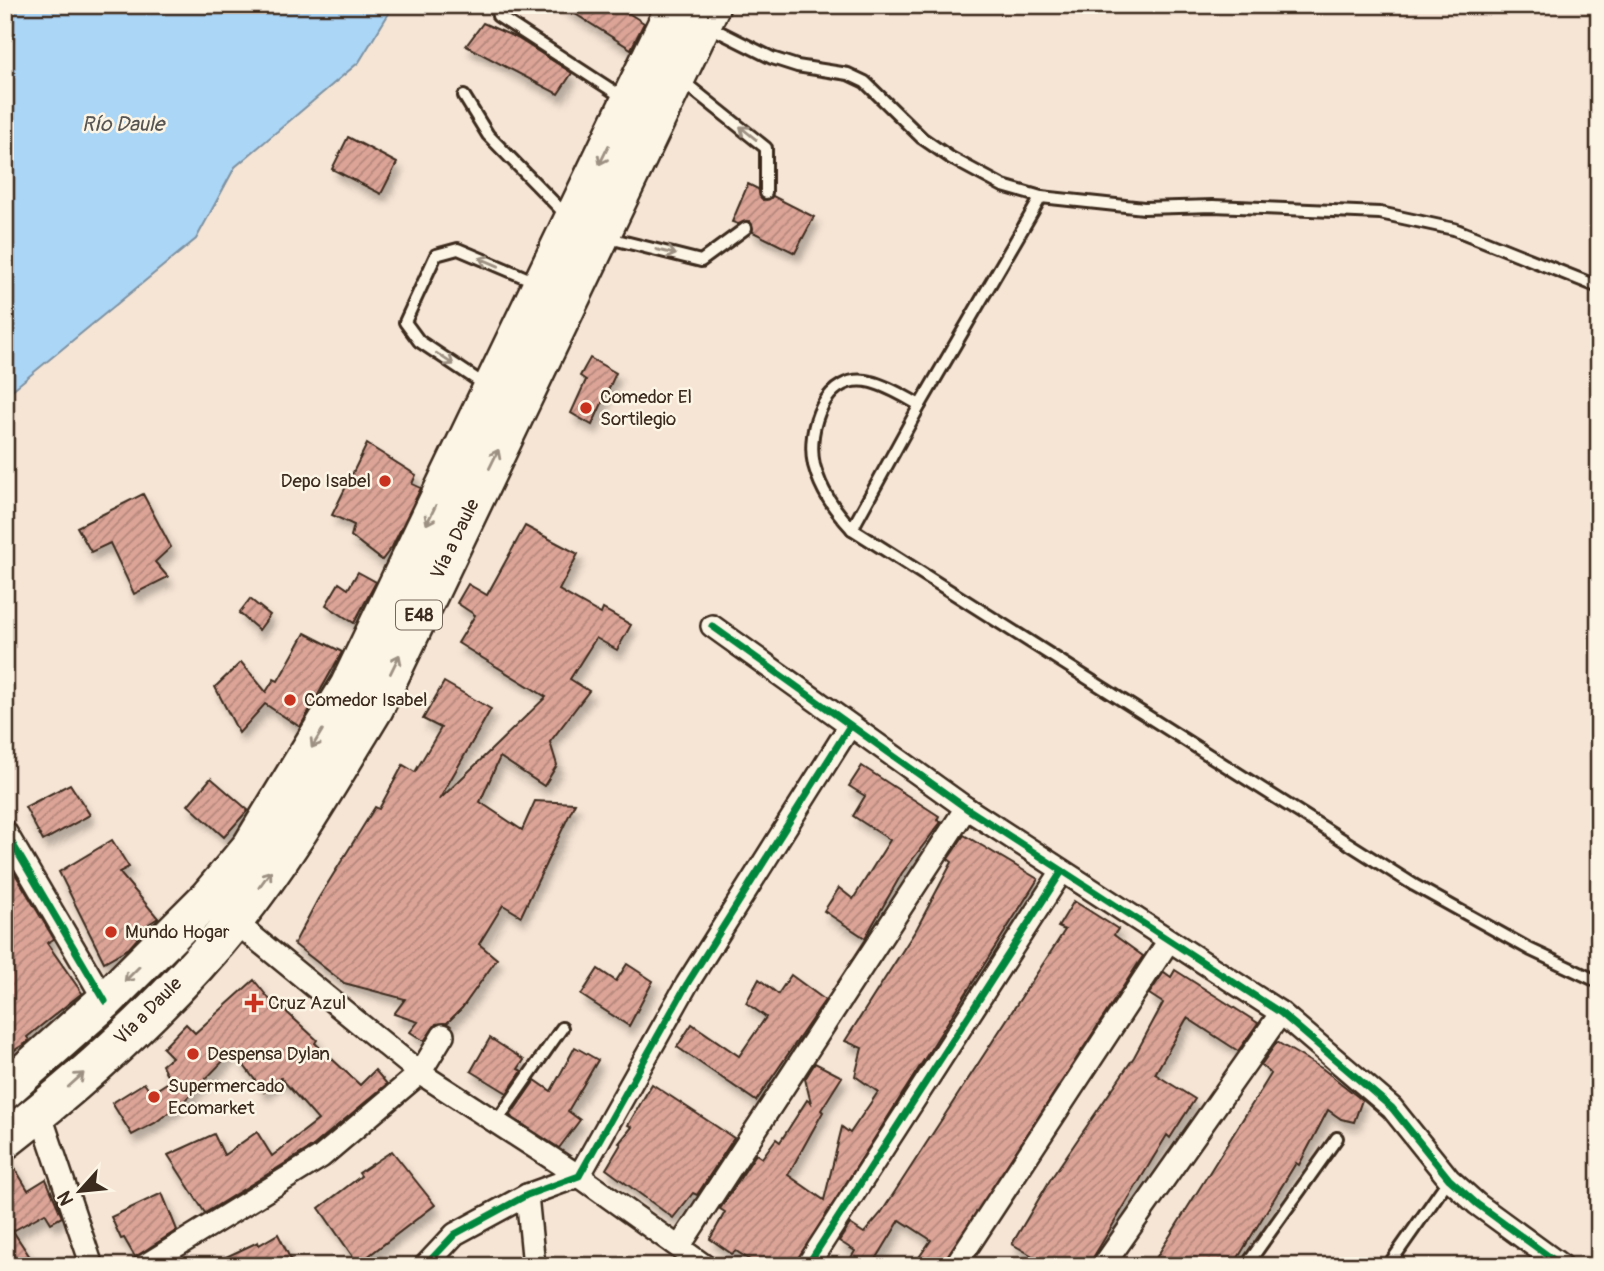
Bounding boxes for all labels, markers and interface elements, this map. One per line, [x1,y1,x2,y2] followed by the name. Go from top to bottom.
[82,111,167,138] water label: Río Daule
[739,126,757,141] one-way arrow
[597,144,610,165] one-way arrow
[654,246,677,259] one-way arrow
[479,255,501,268] one-way arrow
[435,351,454,366] one-way arrow
[600,385,692,431] place label: Comedor El Sortilegio
[578,400,594,416] marker: Comedor El Sortilegio
[487,449,501,470] one-way arrow
[281,469,371,493] place label: Depo Isabel
[377,473,393,489] marker: Depo Isabel
[425,494,485,583] street label: Vía a Daule
[424,504,437,525] one-way arrow
[396,600,442,630] road number: E48
[389,654,403,675] one-way arrow
[304,688,428,712] place label: Comedor Isabel
[282,692,298,708] marker: Comedor Isabel
[310,729,324,749] one-way arrow
[258,870,272,889] one-way arrow
[125,920,230,944] place label: Mundo Hogar
[103,924,119,940] marker: Mundo Hogar
[123,966,140,983] one-way arrow
[109,972,187,1050] street label: Vía a Daule
[268,991,346,1015] place label: Cruz Azul
[246,995,262,1011] marker: Cruz Azul
[207,1042,330,1066] place label: Despensa Dylan
[185,1046,201,1062] marker: Despensa Dylan
[67,1072,84,1089] one-way arrow
[168,1074,284,1120] place label: Supermercado Ecomarket
[146,1089,162,1105] marker: Supermercado Ecomarket
[46,1156,116,1226] north arrow
[52,1187,79,1209] text: N

